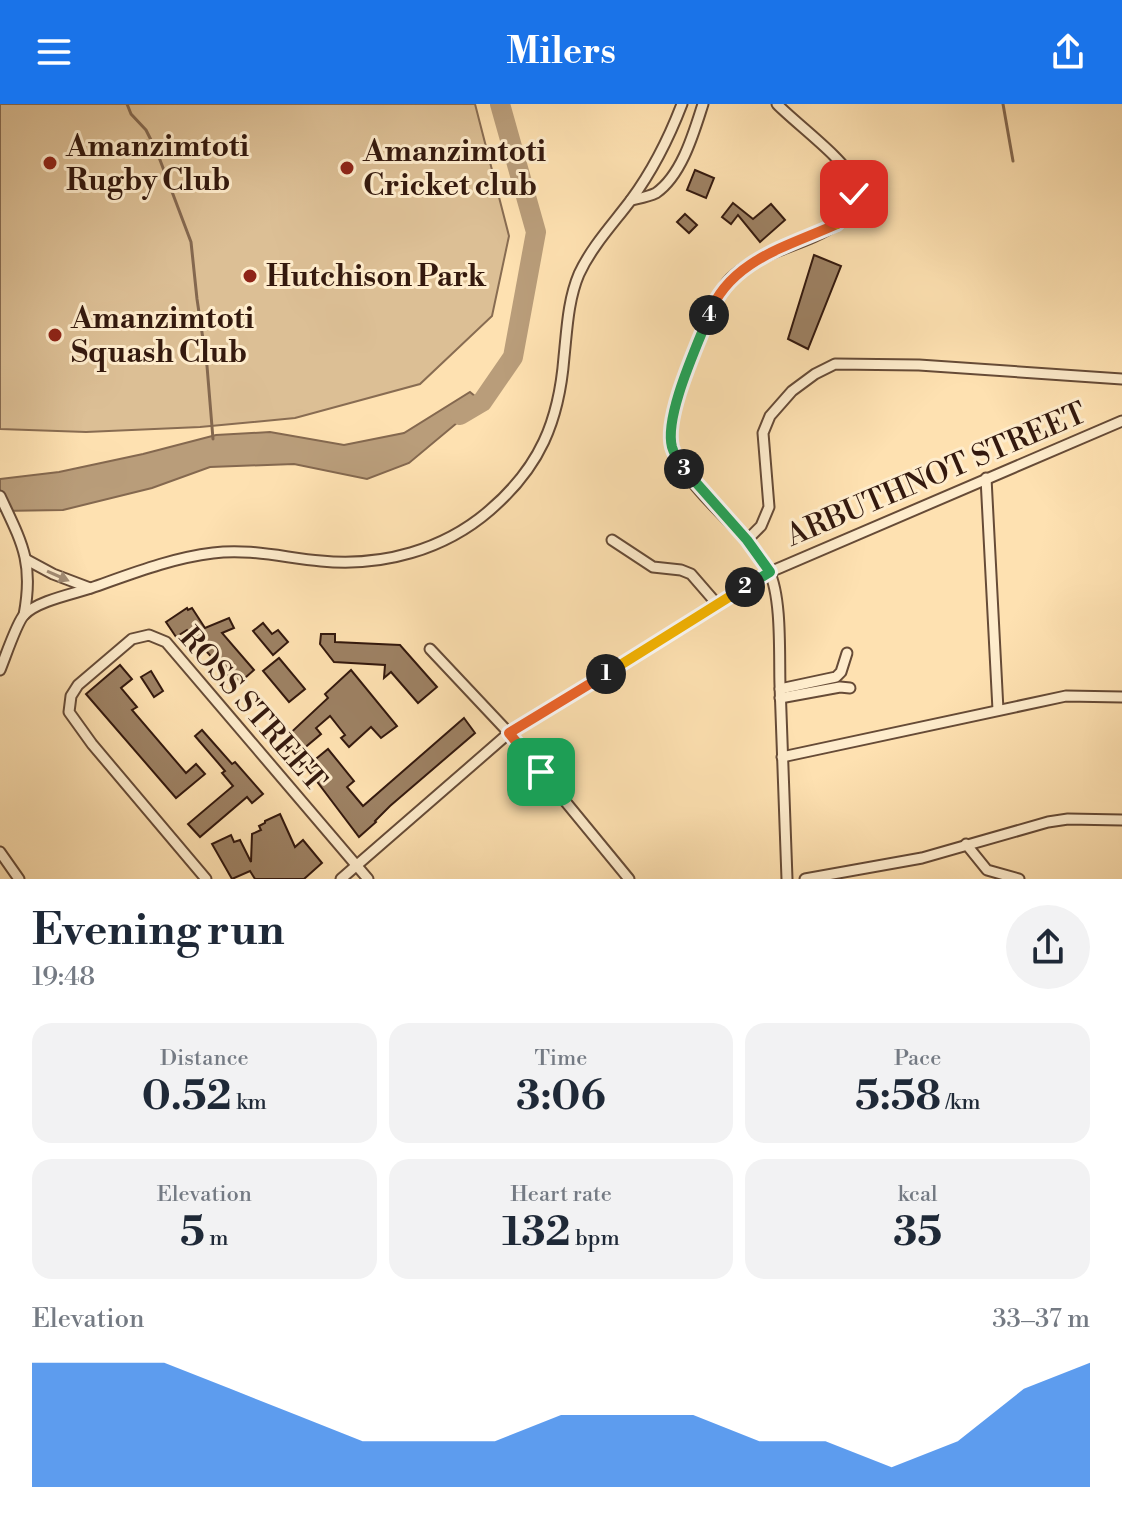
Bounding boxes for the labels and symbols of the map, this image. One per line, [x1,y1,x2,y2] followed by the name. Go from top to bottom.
[65,128,249,200] place label: Amanzimtoti Rugby Club
[362,133,546,205] place label: Amanzimtoti Cricket club
[41,154,59,172] marker: Amanzimtoti Rugby Club
[338,159,356,177] marker: Amanzimtoti Cricket club
[820,160,888,228] pin
[266,258,487,296] place label: Hutchison Park
[241,267,259,285] marker: Hutchison Park
[689,295,729,335] pin: 4
[70,300,254,372] place label: Amanzimtoti Squash Club
[46,326,64,344] marker: Amanzimtoti Squash Club
[780,394,1092,556] street label: ARBUTHNOT STREET
[664,449,704,489] pin: 3
[725,567,765,607] pin: 2
[46,569,70,583] one-way arrow
[170,620,334,800] street label: ROSS STREET
[586,654,626,694] pin: 1
[507,738,575,806] pin

